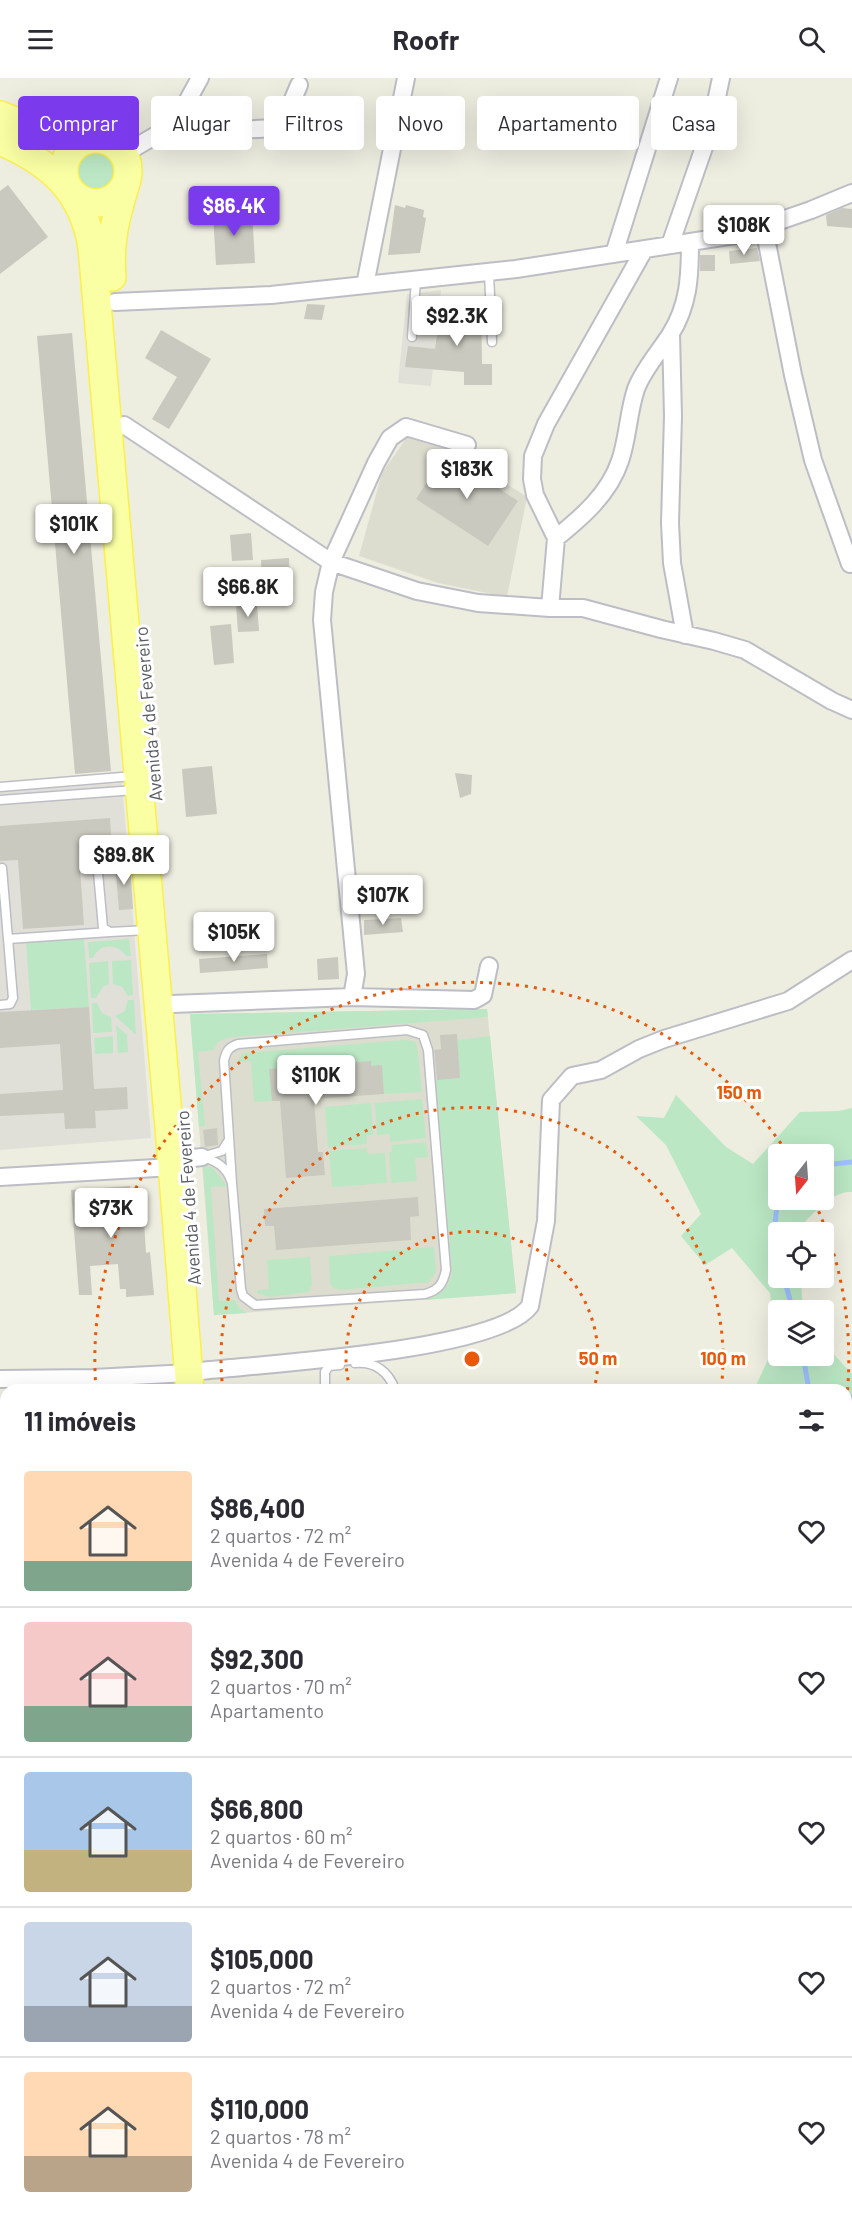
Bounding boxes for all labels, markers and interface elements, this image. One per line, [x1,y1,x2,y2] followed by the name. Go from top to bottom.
[24,23,57,56] icon: menu
[393,23,459,55] text: Roofr
[795,23,828,56] icon: search
[18,96,139,150] chip: Comprar
[151,96,252,150] chip: Alugar
[264,96,364,150] chip: Filtros
[376,96,465,150] chip: Novo
[477,96,639,150] chip: Apartamento
[651,96,737,150] chip: Casa
[185,186,283,237] pin: $86.4K
[202,193,266,217] text: $86.4K
[702,205,786,256] pin: $108K
[717,212,771,236] text: $108K
[408,296,506,347] pin: $92.3K
[426,303,488,327] text: $92.3K
[425,449,509,500] pin: $183K
[441,456,493,480] text: $183K
[32,504,116,555] pin: $101K
[49,511,99,535] text: $101K
[199,567,297,618] pin: $66.8K
[217,574,279,598] text: $66.8K
[129,626,167,802] street label: Avenida 4 de Fevereiro
[75,835,173,886] pin: $89.8K
[93,842,155,866] text: $89.8K
[341,875,425,926] pin: $107K
[357,882,409,906] text: $107K
[192,912,276,963] pin: $105K
[207,919,261,943] text: $105K
[274,1055,358,1106] pin: $110K
[291,1062,341,1086] text: $110K
[717,1081,761,1103] text: 150 m
[171,1110,205,1286] street label: Avenida 4 de Fevereiro
[768,1144,834,1210] north arrow
[768,1144,834,1366] map controls
[75,1188,147,1239] pin: $73K
[89,1195,133,1219] text: $73K
[768,1222,834,1288] button: locate
[768,1300,834,1366] button: layers
[579,1347,617,1369] text: 50 m
[700,1347,746,1369] text: 100 m
[462,1349,482,1369] centre of rings
[795,1404,828,1437] icon: filters
[24,1405,136,1436] text: 11 imóveis
[210,1492,305,1523] text: $86,400
[72,1495,144,1567] icon: home
[795,1515,828,1548] icon: heart
[210,1523,351,1547] text: 2 quartos · 72 m²
[210,1547,405,1571] text: Avenida 4 de Fevereiro
[210,1643,304,1674] text: $92,300
[72,1646,144,1718] icon: home
[795,1666,828,1699] icon: heart
[210,1674,352,1698] text: 2 quartos · 70 m²
[210,1698,324,1722] text: Apartamento
[210,1793,303,1824] text: $66,800
[72,1796,144,1868] icon: home
[795,1816,828,1849] icon: heart
[210,1824,353,1848] text: 2 quartos · 60 m²
[210,1848,405,1872] text: Avenida 4 de Fevereiro
[210,1943,314,1974] text: $105,000
[72,1946,144,2018] icon: home
[795,1966,828,1999] icon: heart
[210,1974,351,1998] text: 2 quartos · 72 m²
[210,1998,405,2022] text: Avenida 4 de Fevereiro
[210,2093,309,2124] text: $110,000
[72,2096,144,2168] icon: home
[795,2116,828,2149] icon: heart
[210,2124,351,2148] text: 2 quartos · 78 m²
[210,2148,405,2172] text: Avenida 4 de Fevereiro

